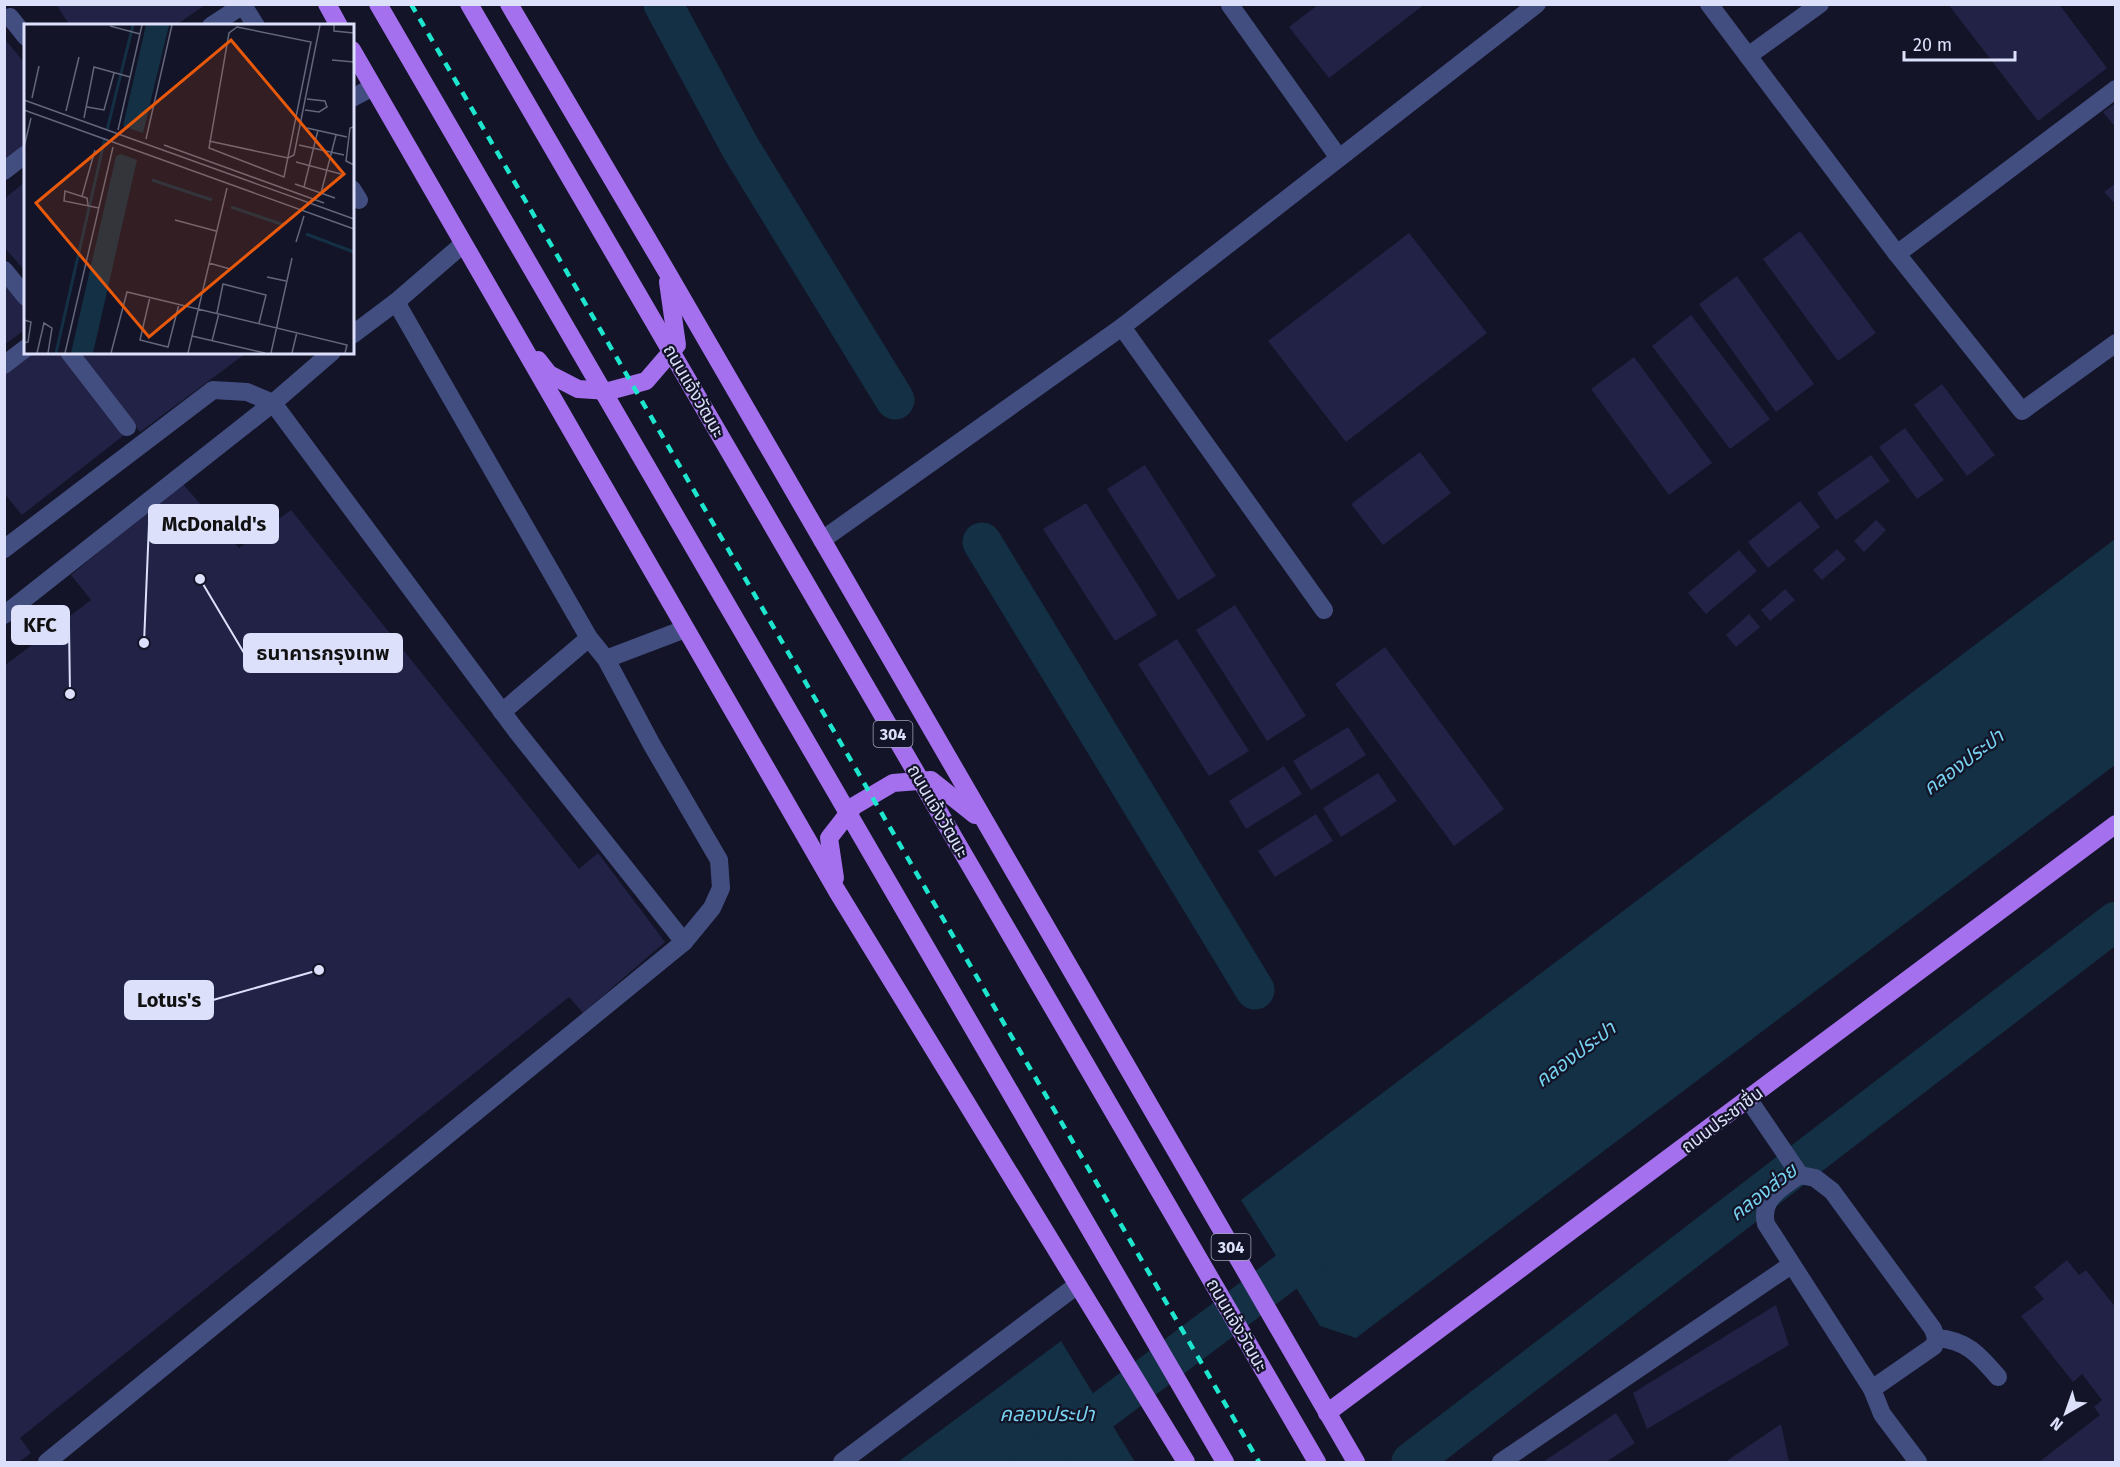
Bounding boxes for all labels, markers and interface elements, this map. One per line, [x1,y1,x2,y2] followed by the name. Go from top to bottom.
[24,24,354,354] inset map
[1904,24,2015,62] scale bar
[1913,34,1952,56] text: 20 m
[658,340,730,442] street label: ถนนแจ้งวัฒนะ
[149,505,278,543] callout: McDonald's
[162,512,267,536] text: McDonald's
[12,606,69,644] callout: KFC
[23,613,57,637] text: KFC
[244,634,402,672] callout: ธนาคารกรุงเทพ
[256,641,390,665] text: ธนาคารกรุงเทพ
[874,721,912,747] road number: 304
[1918,723,2009,800] water label: คลองประปา
[902,760,974,862] street label: ถนนแจ้งวัฒนะ
[125,981,213,1019] callout: Lotus's
[137,988,201,1012] text: Lotus's
[1530,1015,1621,1092] water label: คลองประปา
[1676,1081,1767,1158] street label: ถนนประชาชื่น
[1724,1157,1803,1226] water label: คลองส่วย
[1212,1234,1250,1260] road number: 304
[1201,1274,1273,1376] street label: ถนนแจ้งวัฒนะ
[2036,1383,2096,1443] north arrow
[1000,1402,1095,1426] water label: คลองประปา
[2047,1413,2067,1435] text: N

